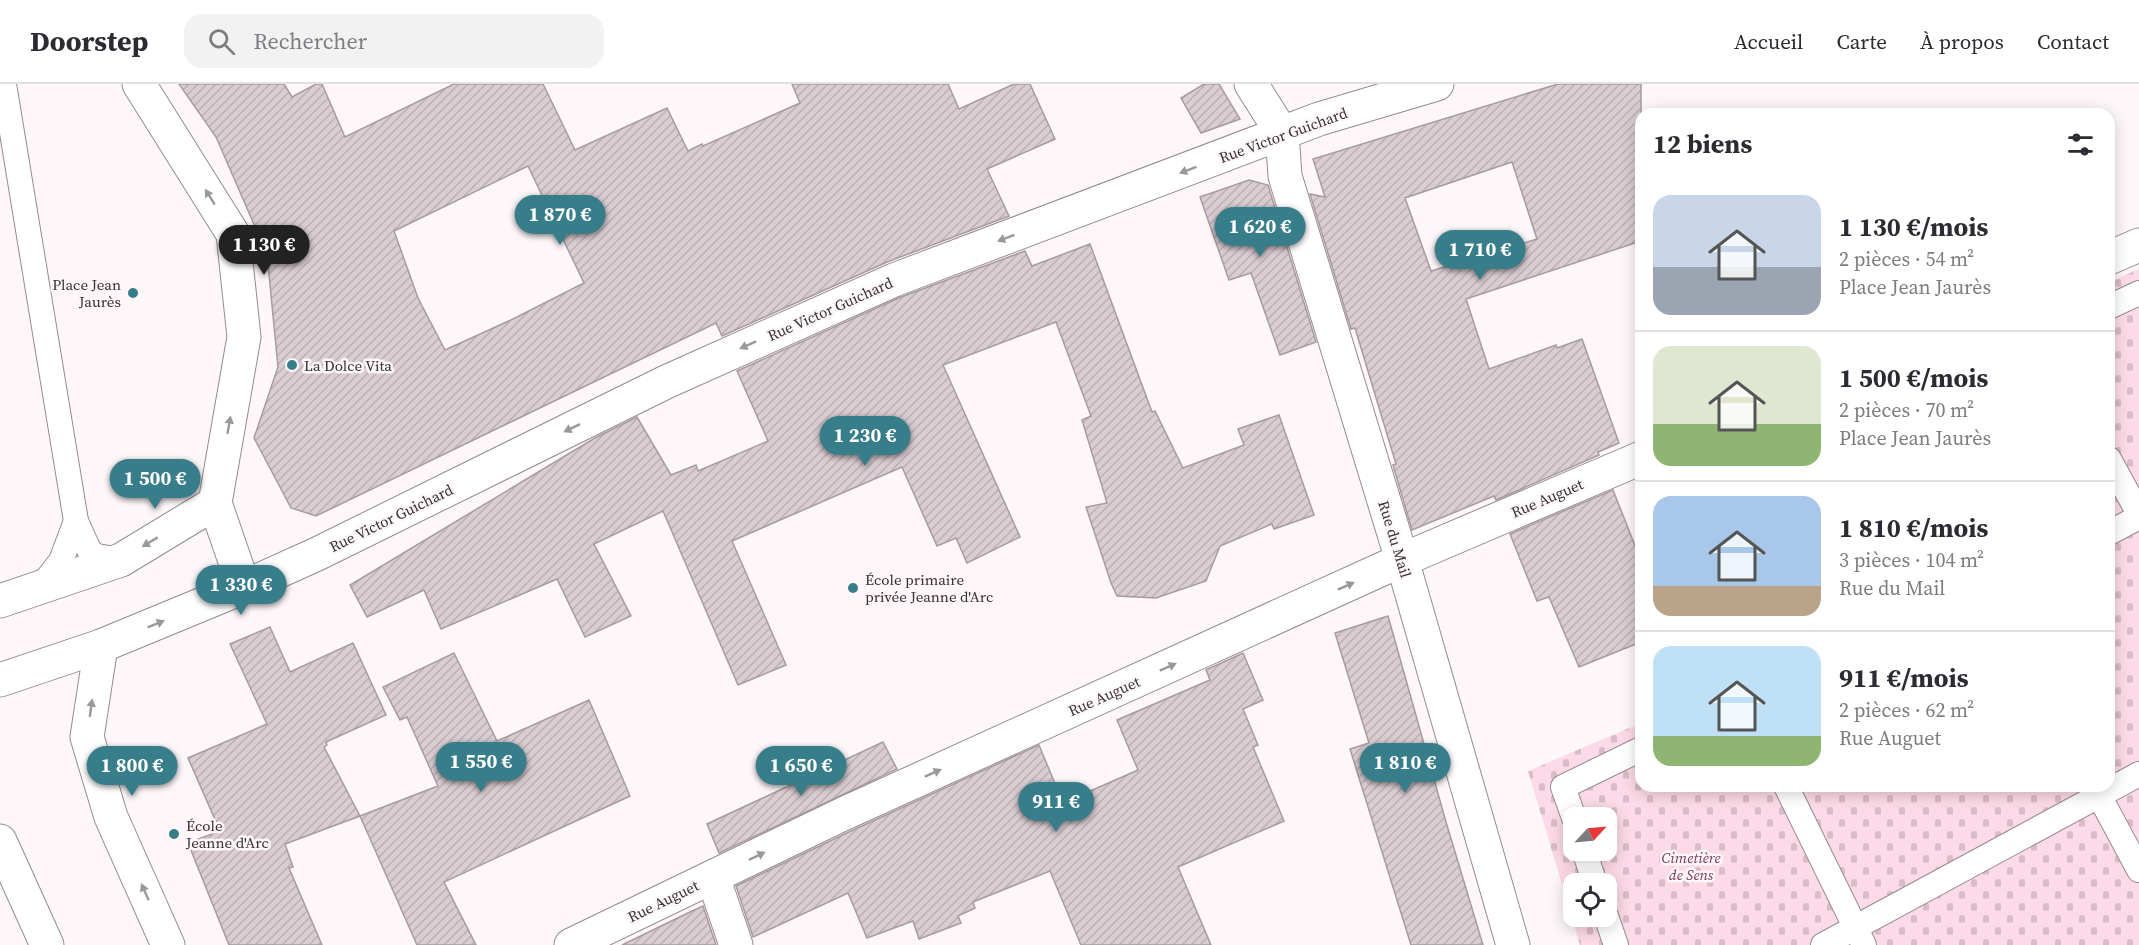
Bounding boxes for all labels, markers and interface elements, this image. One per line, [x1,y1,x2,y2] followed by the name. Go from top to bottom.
[184,14,604,68] search box
[30,22,148,60] text: Doorstep
[205,25,238,58] icon: search
[253,26,367,56] text: Rechercher
[1734,27,1803,56] text: Accueil
[1836,27,1887,56] text: Carte
[1920,27,2004,56] text: À propos
[2037,27,2109,56] text: Contact
[1216,102,1351,168] street label: Rue Victor Guichard
[1653,126,1752,162] text: 12 biens
[2064,128,2097,161] icon: filters
[1179,165,1197,175] one-way arrow
[205,189,216,205] one-way arrow
[505,195,615,246] pin: 1 870 €
[529,200,591,228] text: 1 870 €
[1205,207,1315,258] pin: 1 620 €
[1839,209,1988,245] text: 1 130 €/mois
[1229,212,1291,240] text: 1 620 €
[1701,219,1773,291] icon: home
[209,225,319,276] pin: 1 130 €
[233,230,295,258] text: 1 130 €
[1425,230,1535,281] pin: 1 710 €
[996,234,1014,244] one-way arrow
[1449,235,1511,263] text: 1 710 €
[1839,245,1974,273] text: 2 pièces · 54 m²
[764,272,896,346] street label: Rue Victor Guichard
[1839,273,1991,301] text: Place Jean Jaurès
[52,274,121,312] place label: Place Jean Jaurès
[126,286,140,300] marker: Place Jean Jaurès
[739,341,757,351] one-way arrow
[304,355,392,376] place label: La Dolce Vita
[285,358,299,372] marker: La Dolce Vita
[1839,360,1988,396] text: 1 500 €/mois
[1701,370,1773,442] icon: home
[1839,396,1974,424] text: 2 pièces · 70 m²
[225,415,234,434] one-way arrow
[810,416,920,467] pin: 1 230 €
[834,421,896,449] text: 1 230 €
[563,424,580,433] one-way arrow
[1839,424,1991,452] text: Place Jean Jaurès
[100,459,210,510] pin: 1 500 €
[124,464,186,492] text: 1 500 €
[1508,473,1586,523] street label: Rue Auguet
[326,479,457,557] street label: Rue Victor Guichard
[1373,498,1417,581] street label: Rue du Mail
[1839,510,1988,546] text: 1 810 €/mois
[1701,520,1773,592] icon: home
[142,537,158,548] one-way arrow
[1839,546,1984,574] text: 3 pièces · 104 m²
[186,565,296,616] pin: 1 330 €
[865,569,993,607] place label: École primaire privée Jeanne d'Arc
[210,570,272,598] text: 1 330 €
[1839,574,1945,602] text: Rue du Mail
[846,581,860,595] marker: École primaire privée Jeanne d'Arc
[1337,581,1355,591] one-way arrow
[147,619,165,629] one-way arrow
[1839,660,1969,696] text: 911 €/mois
[1159,661,1177,671] one-way arrow
[1701,670,1773,742] icon: home
[1065,671,1143,721] street label: Rue Auguet
[1839,696,1974,724] text: 2 pièces · 62 m²
[87,698,96,717] one-way arrow
[1839,724,1941,752] text: Rue Auguet
[426,742,536,793] pin: 1 550 €
[1350,743,1460,794] pin: 1 810 €
[77,746,187,797] pin: 1 800 €
[746,746,856,797] pin: 1 650 €
[450,747,512,775] text: 1 550 €
[1374,748,1436,776] text: 1 810 €
[101,751,163,779] text: 1 800 €
[770,751,832,779] text: 1 650 €
[925,769,942,778] one-way arrow
[1014,782,1098,833] pin: 911 €
[1032,787,1080,815] text: 911 €
[1563,807,1617,861] north arrow
[1563,807,1617,927] map controls
[185,815,269,853] place label: École Jeanne d'Arc
[167,827,181,841] marker: École Jeanne d'Arc
[1661,847,1721,885] park label: Cimetière de Sens
[748,851,765,861] one-way arrow
[1563,873,1617,927] button: locate
[624,875,702,927] street label: Rue Auguet
[140,883,149,900] one-way arrow

